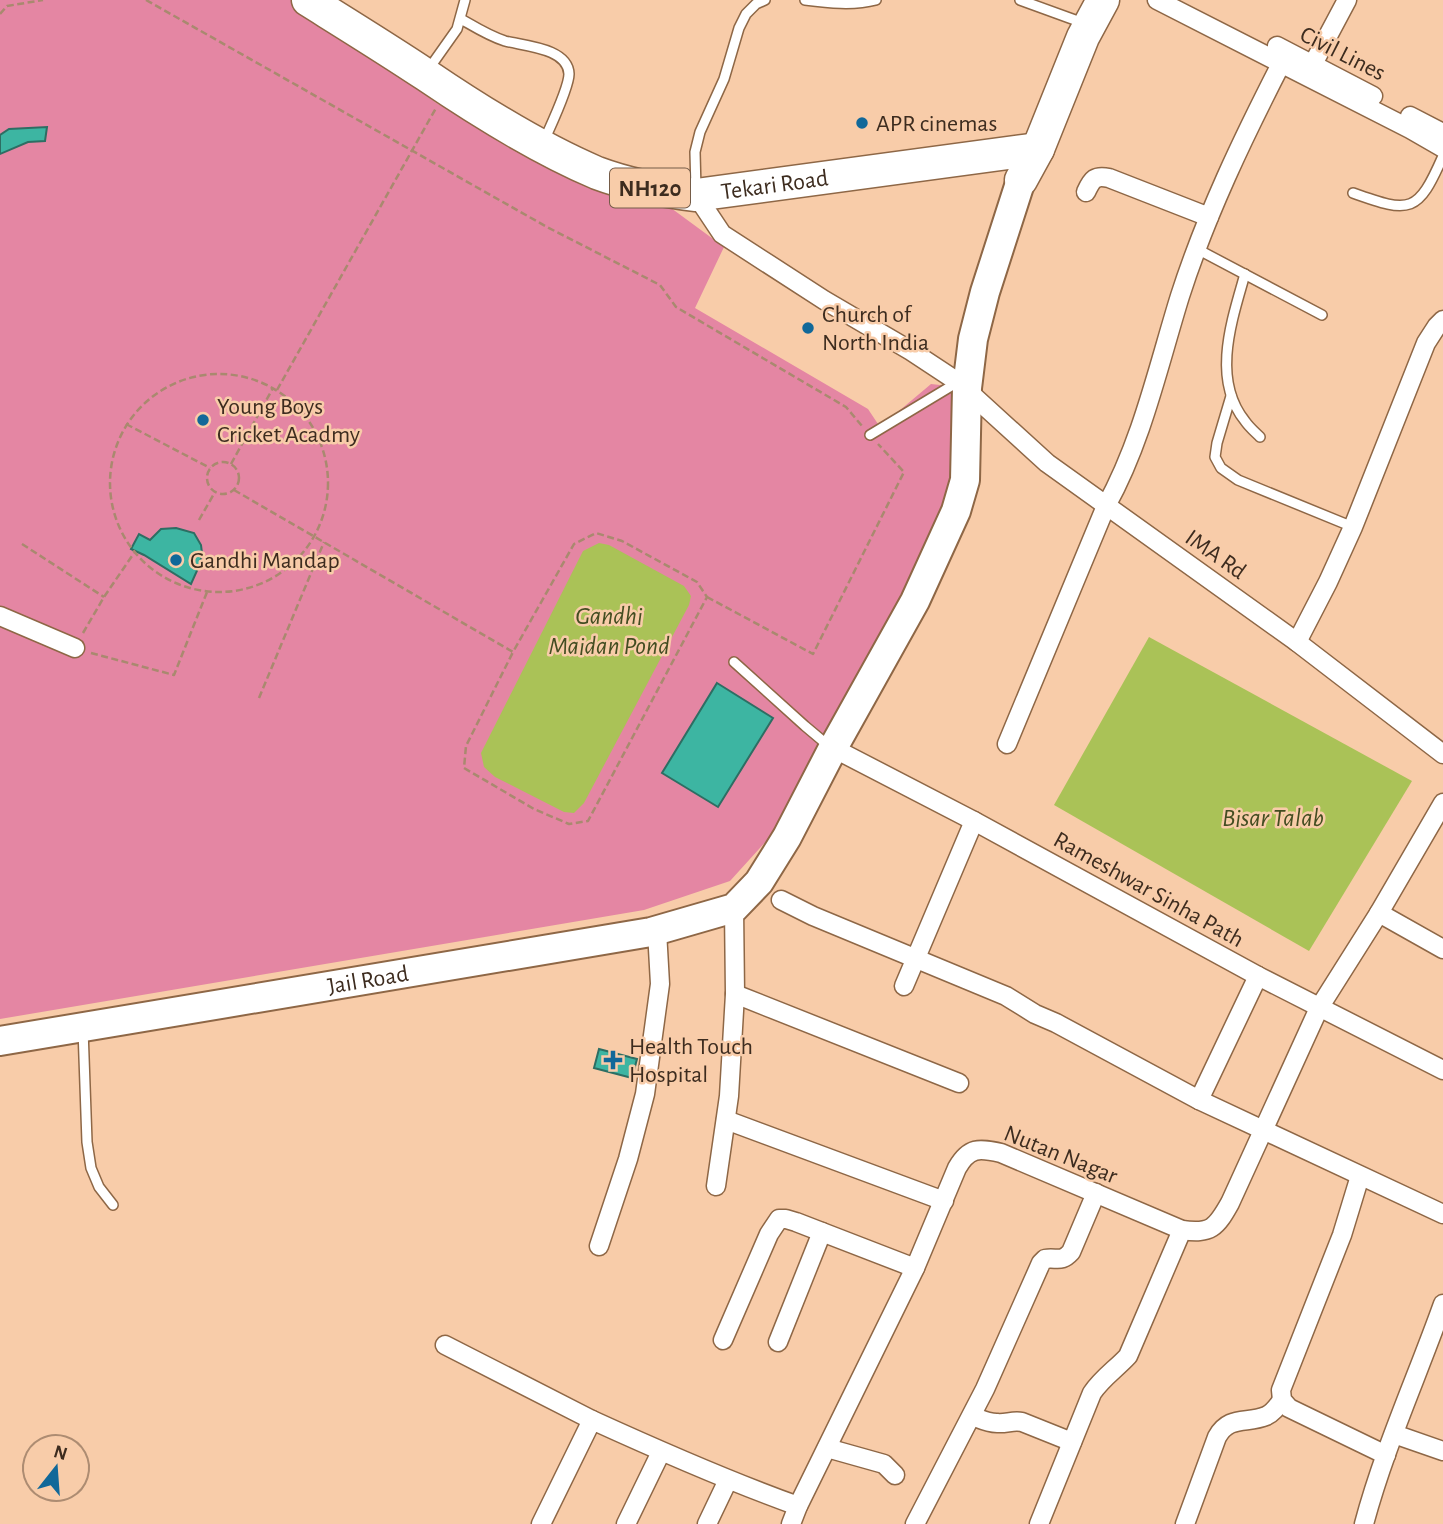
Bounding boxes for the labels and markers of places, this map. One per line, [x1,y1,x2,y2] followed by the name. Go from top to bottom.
[876,112,997,136] place label: APR cinemas
[854,115,870,131] marker: APR cinemas
[822,303,929,355] place label: Church of North India
[800,320,816,336] marker: Church of North India
[217,395,360,447] place label: Young Boys Cricket Acadmy
[195,412,211,428] marker: Young Boys Cricket Acadmy
[190,549,340,573] place label: Gandhi Mandap
[168,552,184,568] marker: Gandhi Mandap
[629,1035,753,1087] place label: Health Touch Hospital
[603,1050,623,1070] marker: Health Touch Hospital

